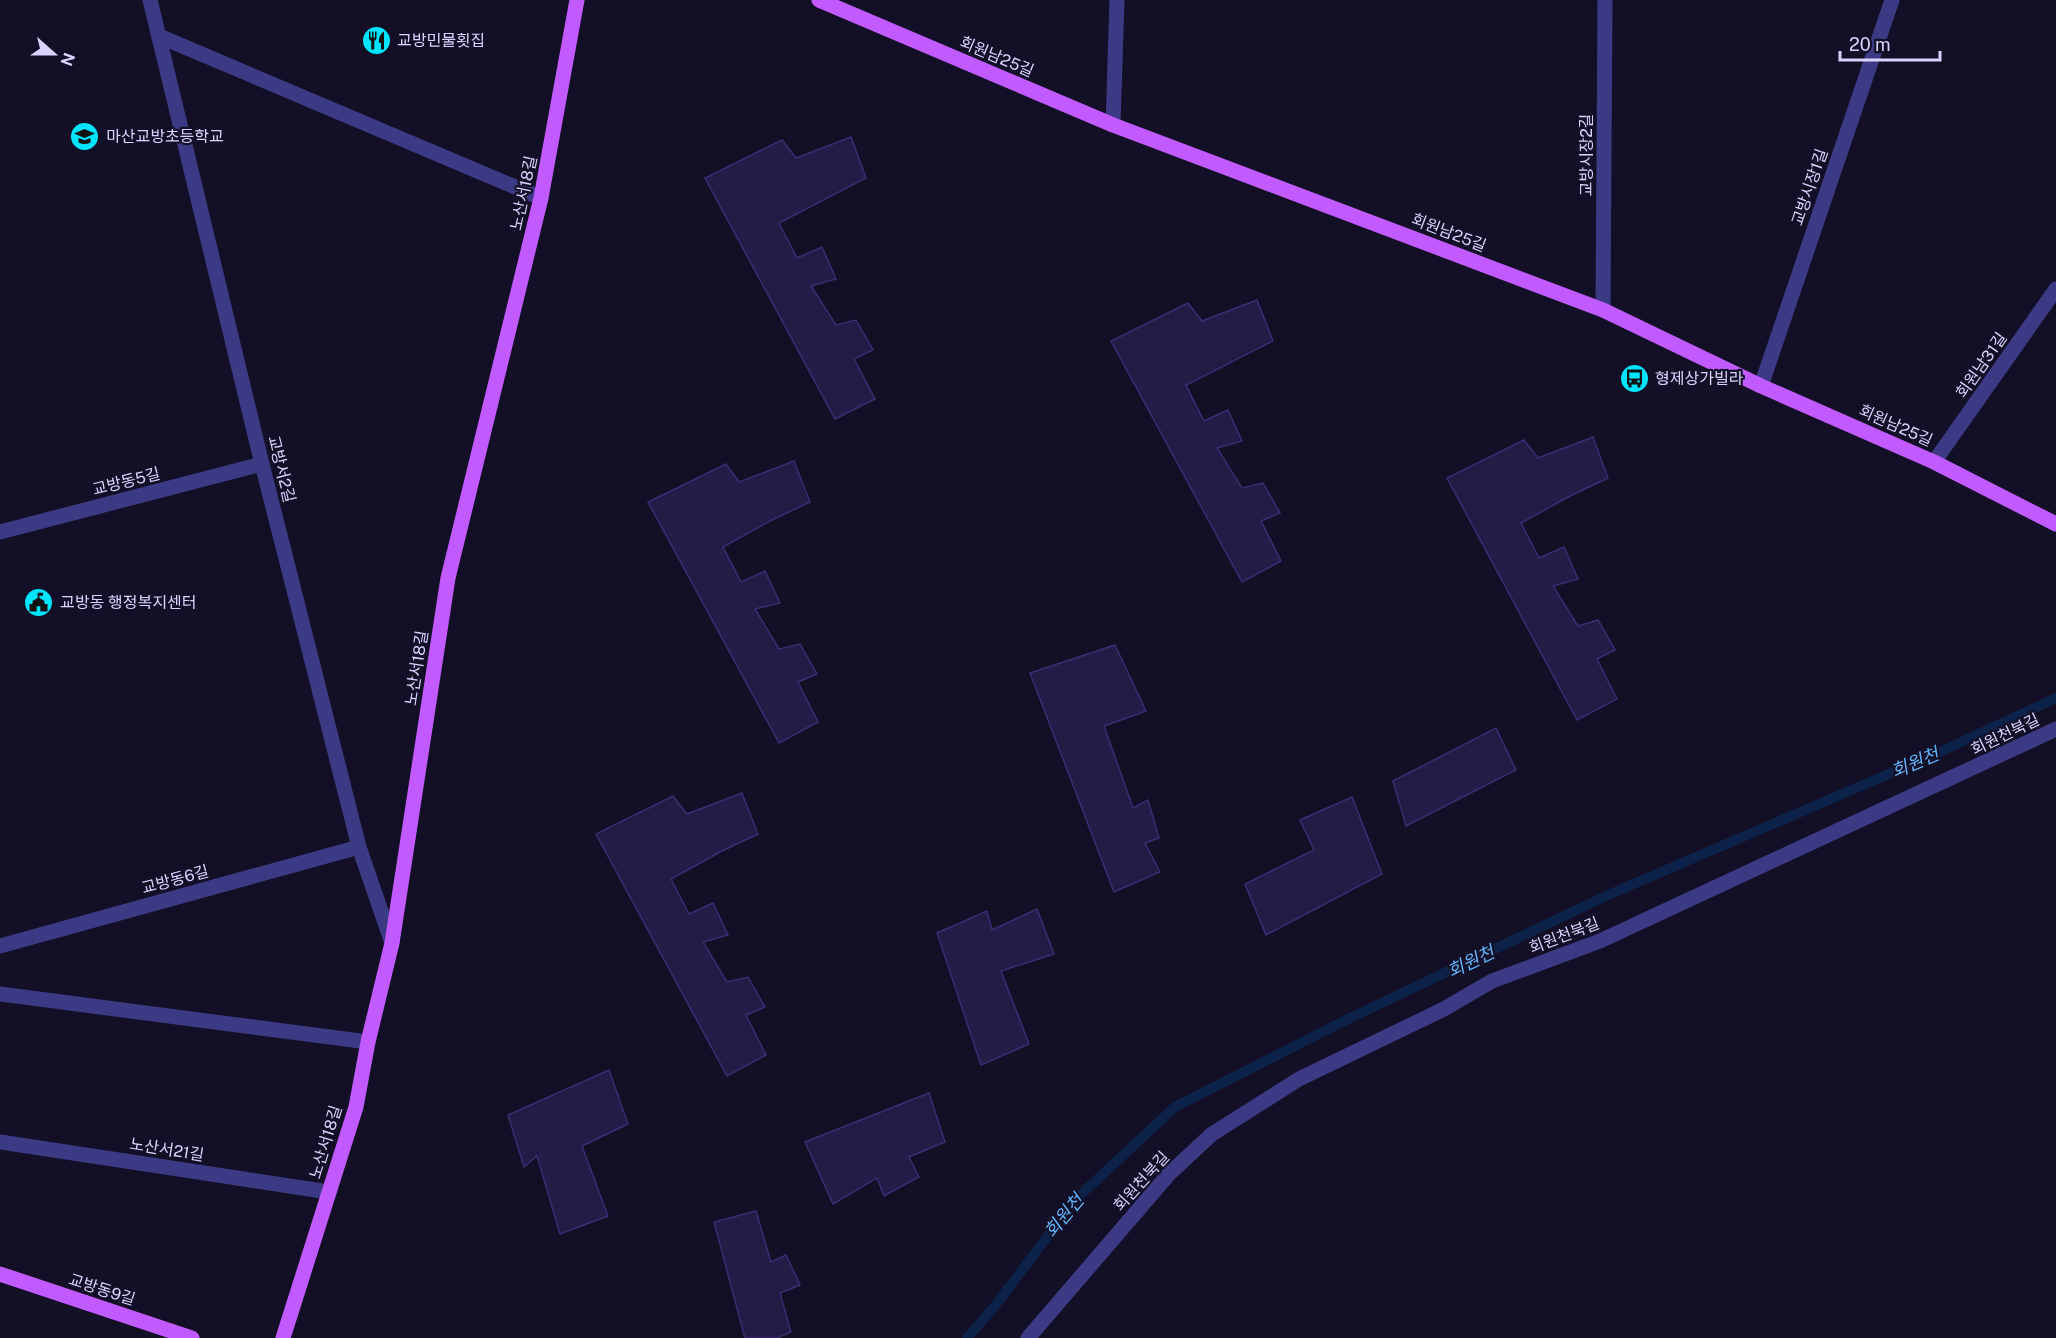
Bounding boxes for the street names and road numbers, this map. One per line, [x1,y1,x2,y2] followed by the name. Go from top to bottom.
[957,32,1037,81] street label: 회원남25길
[1577,113,1596,197] street label: 교방시장2길
[1787,146,1831,228] street label: 교방시장1길
[506,154,541,232] street label: 노산서18길
[1409,210,1489,255] street label: 회원남25길
[1952,329,2011,402] street label: 회원남31길
[1856,401,1936,450] street label: 회원남25길
[264,434,299,505] street label: 교방서2길
[90,464,162,499] street label: 교방동5길
[401,629,432,707] street label: 노산서18길
[1968,710,2042,759] street label: 회원천북길
[139,861,211,898] street label: 교방동6길
[1526,913,1602,958] street label: 회원천북길
[305,1103,346,1181] street label: 노산서18길
[128,1134,205,1165] street label: 노산서21길
[1110,1148,1173,1215] street label: 회원천북길
[66,1270,138,1309] street label: 교방동9길

